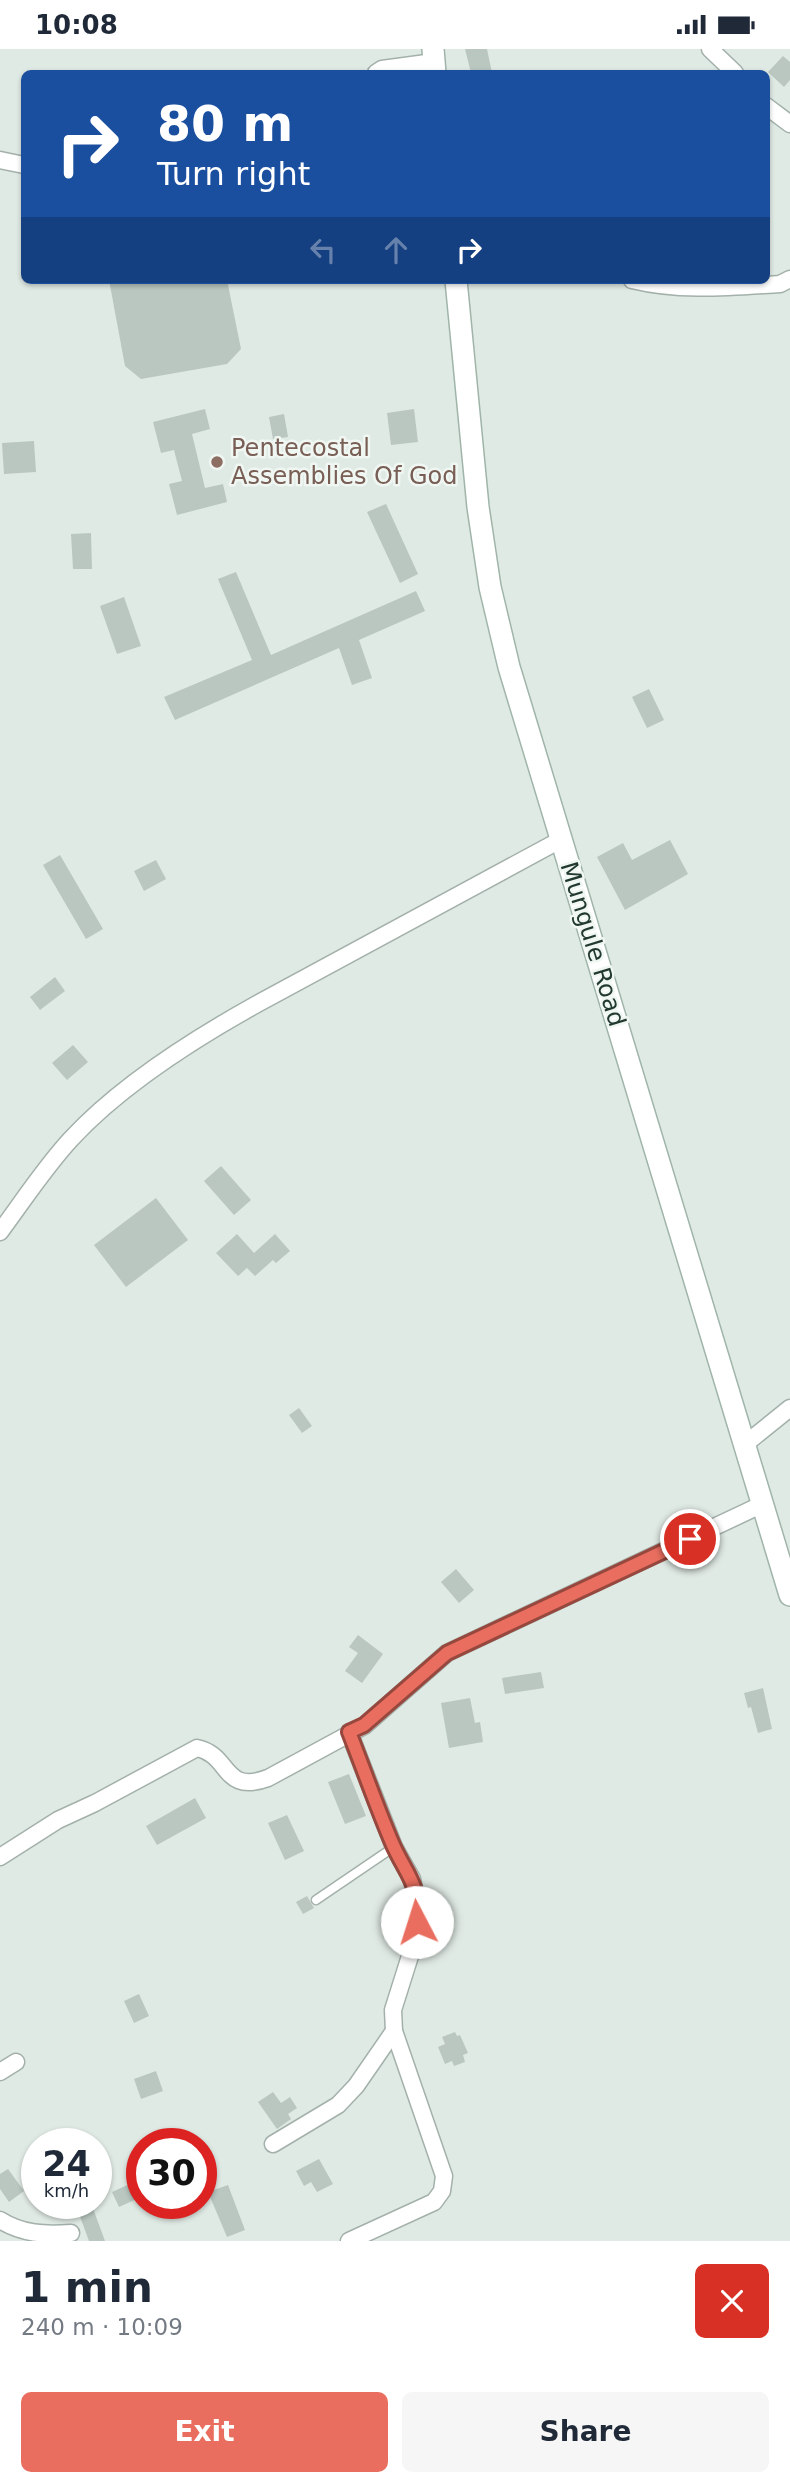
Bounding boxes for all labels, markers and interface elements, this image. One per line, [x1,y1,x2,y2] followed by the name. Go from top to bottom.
[35,10,118,40] text: 10:08
[157,96,293,153] text: 80 m
[42,98,133,189] icon: right
[157,155,310,193] text: Turn right
[304,231,342,269] icon: left
[377,231,415,269] icon: ahead
[450,231,488,269] icon: right
[231,434,458,490] place label: Pentecostal Assemblies Of God
[209,454,225,470] marker: Pentecostal Assemblies Of God
[555,858,631,1030] street label: Mungule Road
[660,1509,720,1569] pin
[671,1520,709,1558] icon: arrive
[380,1885,454,1959] position arrow
[126,2128,217,2219] speed limit sign: 30
[42,2144,91,2184] text: 24
[44,2180,89,2201] text: km/h
[21,2263,153,2312] text: 1 min
[695,2264,769,2338] button: close
[21,2314,183,2340] text: 240 m · 10:09
[21,2392,388,2472] button: Exit
[402,2392,769,2472] button: Share

